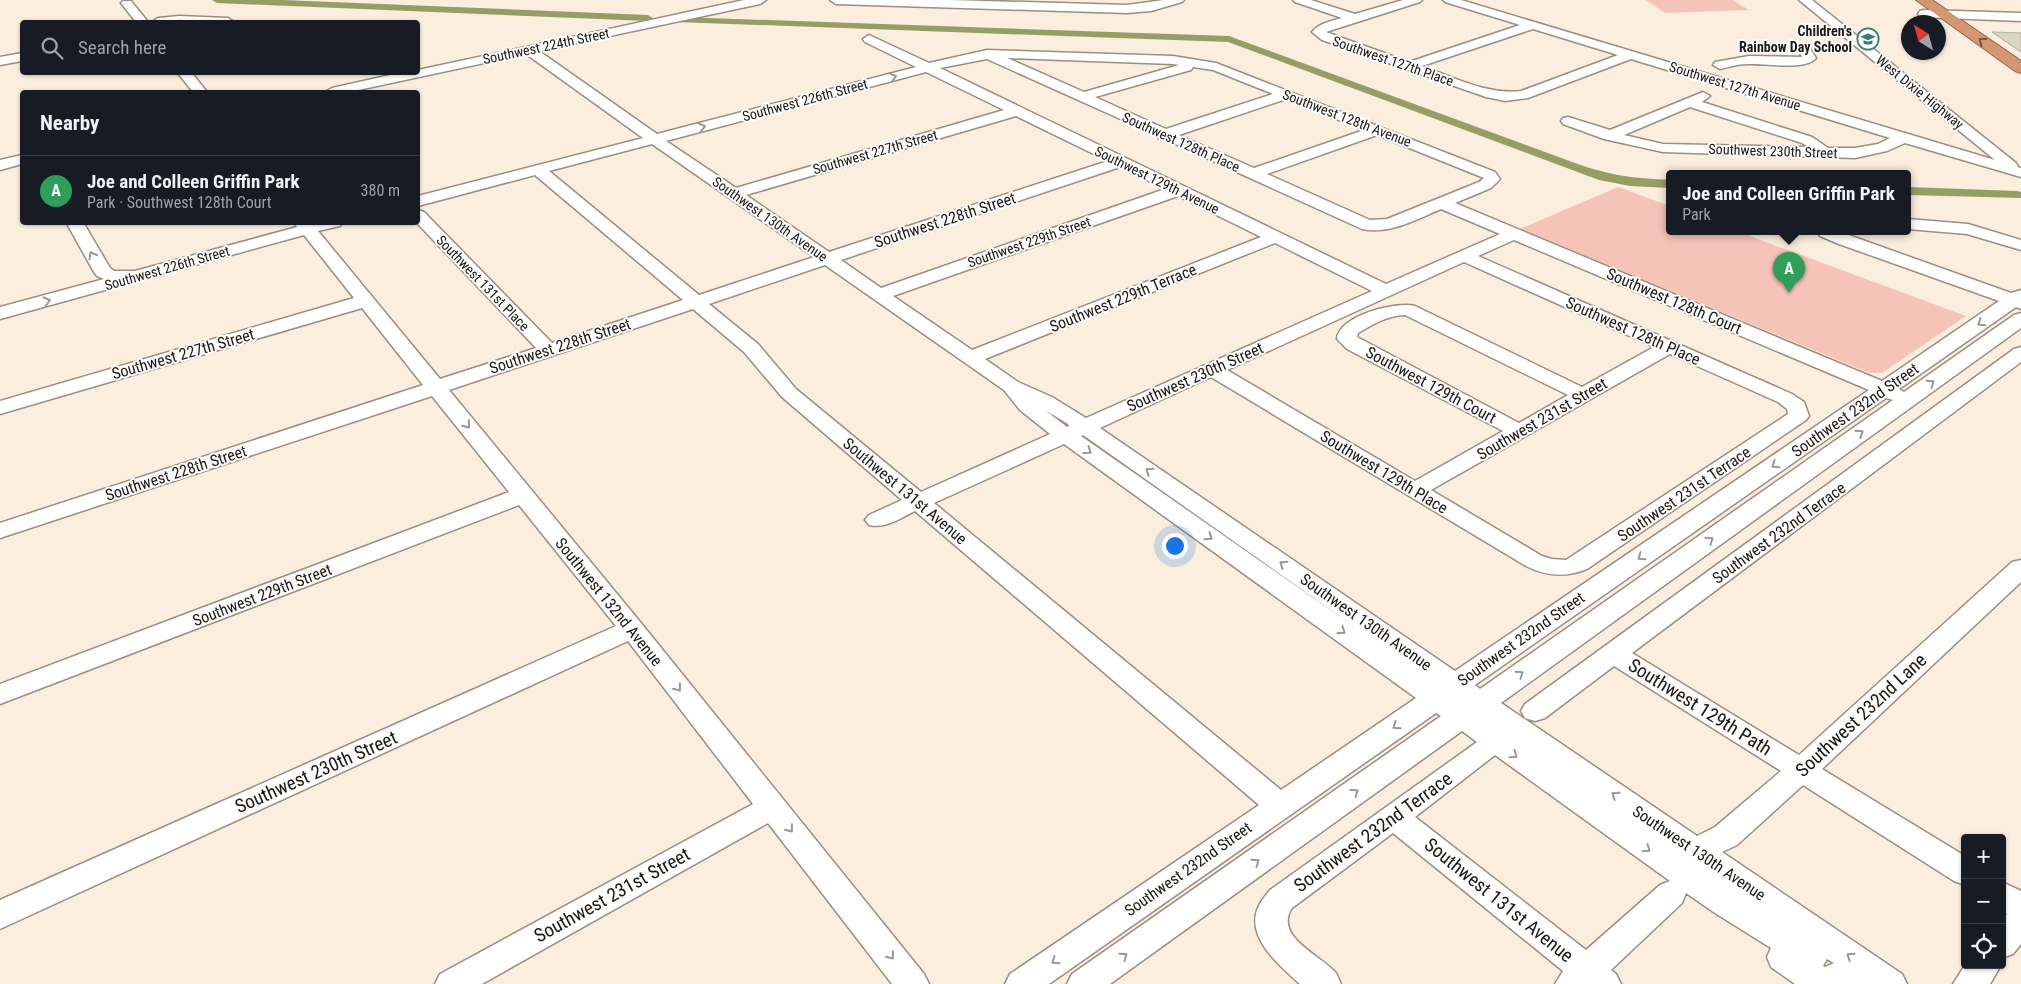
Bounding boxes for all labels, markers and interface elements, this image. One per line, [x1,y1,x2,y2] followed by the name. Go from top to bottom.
[1901,15,1946,60] north arrow
[20,20,420,75] search box
[1739,23,1852,55] place label: Children's Rainbow Day School
[481,25,611,67] street label: Southwest 224th Street
[1856,27,1880,51] school or university icon: Children's Rainbow Day School
[1330,33,1456,89] street label: Southwest 127th Place
[38,34,66,62] icon: search
[78,36,166,59] text: Search here
[1978,38,1988,47] one-way arrow
[1873,52,1967,132] street label: West Dixie Highway
[1667,58,1803,114] street label: Southwest 127th Avenue
[888,73,896,83] one-way arrow
[741,76,869,124] street label: Southwest 226th Street
[1280,86,1414,150] street label: Southwest 128th Avenue
[1120,109,1243,175] street label: Southwest 128th Place
[40,111,99,135] text: Nearby
[697,123,705,133] one-way arrow
[811,127,939,177] street label: Southwest 227th Street
[1708,141,1838,161] street label: Southwest 230th Street
[1092,143,1222,217] street label: Southwest 129th Avenue
[87,170,300,193] text: Joe and Colleen Griffin Park
[1666,170,1911,235] popup
[709,173,831,265] street label: Southwest 130th Avenue
[51,181,61,200] text: A
[361,181,400,200] text: 380 m
[1682,182,1895,205] text: Joe and Colleen Griffin Park
[872,188,1018,252] street label: Southwest 228th Street
[87,193,272,212] text: Park · Southwest 128th Court
[1682,205,1711,224] text: Park
[965,213,1093,271] street label: Southwest 229th Street
[433,232,533,334] street label: Southwest 131st Place
[103,243,231,293] street label: Southwest 226th Street
[88,252,98,261] one-way arrow
[1773,252,1805,293] pin: A
[1047,260,1199,336] street label: Southwest 229th Terrace
[1604,264,1745,338] street label: Southwest 128th Court
[1563,293,1703,369] street label: Southwest 128th Place
[43,296,52,307] one-way arrow
[487,314,633,378] street label: Southwest 228th Street
[1977,317,1987,326] one-way arrow
[110,324,257,383] street label: Southwest 227th Street
[1124,338,1266,416] street label: Southwest 230th Street
[1363,343,1500,427] street label: Southwest 129th Court
[1788,359,1922,461] street label: Southwest 232nd Street
[1474,374,1611,464] street label: Southwest 231st Street
[1926,380,1935,389] one-way arrow
[461,419,469,428] one-way arrow
[1317,427,1451,517] street label: Southwest 129th Place
[1854,430,1864,439] one-way arrow
[839,434,971,548] street label: Southwest 131st Avenue
[103,441,249,505] street label: Southwest 228th Street
[1614,442,1754,546] street label: Southwest 231st Terrace
[1082,445,1091,454] one-way arrow
[1771,459,1781,468] one-way arrow
[1145,468,1155,477] one-way arrow
[1709,478,1849,588] street label: Southwest 232nd Terrace
[1203,531,1213,540] one-way arrow
[1162,533,1188,559] your location
[552,534,666,670] street label: Southwest 132nd Avenue
[1704,537,1714,546] one-way arrow
[1637,551,1647,560] one-way arrow
[190,560,334,630] street label: Southwest 229th Street
[1279,561,1288,570] one-way arrow
[1297,569,1435,675] street label: Southwest 130th Avenue
[1454,588,1588,690] street label: Southwest 232nd Street
[1336,625,1346,634] one-way arrow
[1791,648,1931,782] street label: Southwest 232nd Lane
[1624,654,1776,760] street label: Southwest 129th Path
[1514,671,1524,680] one-way arrow
[673,682,681,691] one-way arrow
[1392,720,1402,729] one-way arrow
[231,726,401,818] street label: Southwest 230th Street
[1508,749,1518,758] one-way arrow
[1289,767,1457,897] street label: Southwest 232nd Terrace
[1349,789,1358,797] one-way arrow
[1611,792,1621,801] one-way arrow
[1629,802,1769,904] street label: Southwest 130th Avenue
[1121,818,1255,920] street label: Southwest 232nd Street
[784,823,793,833] one-way arrow
[1420,833,1578,967] street label: Southwest 131st Avenue
[1961,834,2006,969] map controls
[1961,834,2006,879] button: +
[530,843,694,947] street label: Southwest 231st Street
[1641,843,1651,852] one-way arrow
[1250,859,1260,868] one-way arrow
[1961,879,2006,924] button: −
[1961,924,2006,969] button: locate
[885,951,894,960] one-way arrow
[1118,953,1128,962] one-way arrow
[1846,953,1855,963] one-way arrow
[1051,955,1061,964] one-way arrow

